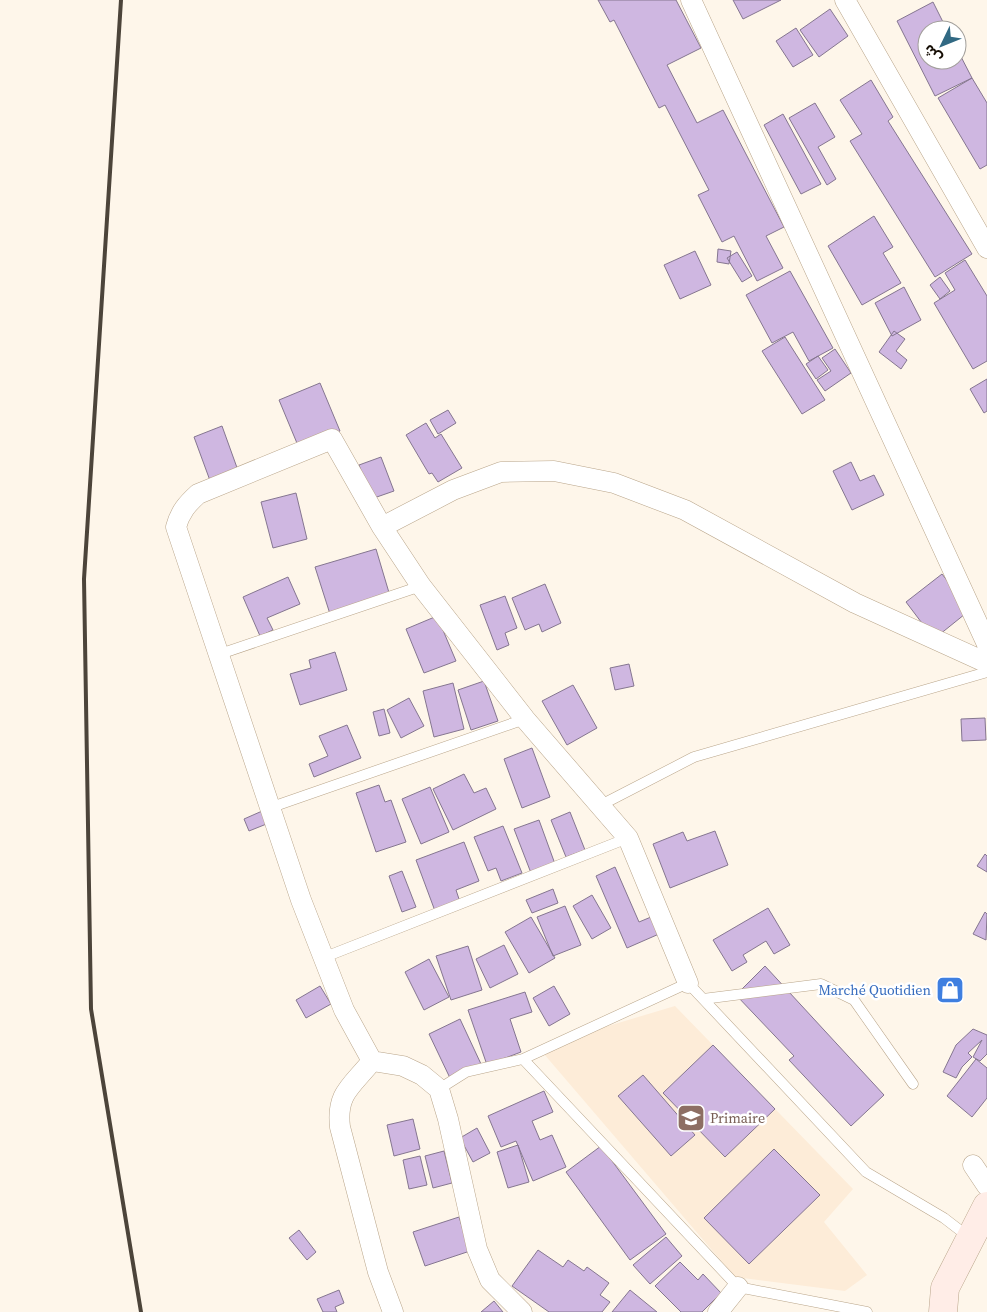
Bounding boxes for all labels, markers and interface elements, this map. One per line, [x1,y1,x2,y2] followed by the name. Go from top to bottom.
[917,20,967,70] north arrow
[919,40,946,68] text: ش
[935,975,965,1005] shop icon: Marché Quotidien
[818,980,932,1000] place label: Marché Quotidien
[676,1103,706,1133] school or university icon: Primaire
[710,1108,765,1128] place label: Primaire

